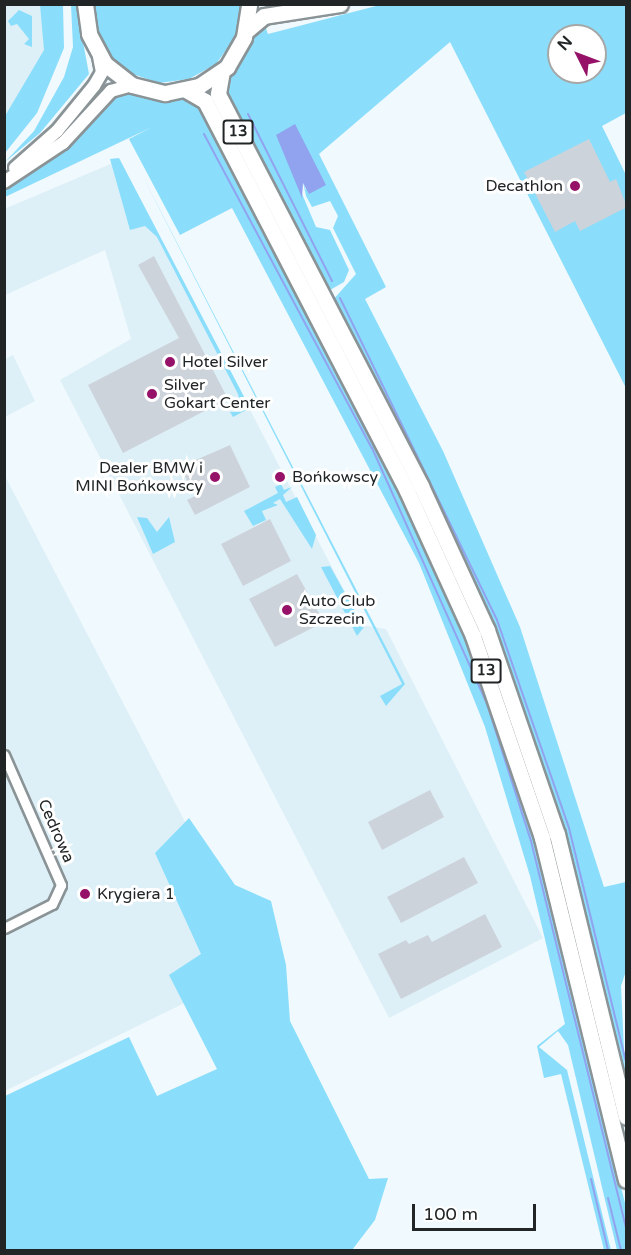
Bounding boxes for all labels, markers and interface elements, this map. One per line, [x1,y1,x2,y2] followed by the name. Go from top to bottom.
[547,24,607,84] north arrow
[553,32,577,55] text: N
[222,120,254,144] road number: 13
[486,176,563,196] place label: Decathlon
[568,179,582,193] marker: Decathlon
[182,352,268,372] place label: Hotel Silver
[163,355,177,369] marker: Hotel Silver
[164,375,270,413] place label: Silver Gokart Center
[145,387,159,401] marker: Silver Gokart Center
[75,458,203,496] place label: Dealer BMW i MINI Bońkowscy
[292,467,378,487] place label: Bońkowscy
[208,470,222,484] marker: Dealer BMW i MINI Bońkowscy
[273,470,287,484] marker: Bońkowscy
[299,591,375,629] place label: Auto Club Szczecin
[280,603,294,617] marker: Auto Club Szczecin
[470,659,502,683] road number: 13
[34,796,78,866] street label: Cedrowa
[97,884,175,904] place label: Krygiera 1
[78,887,92,901] marker: Krygiera 1
[415,1192,540,1230] scale bar
[423,1203,478,1225] text: 100 m

